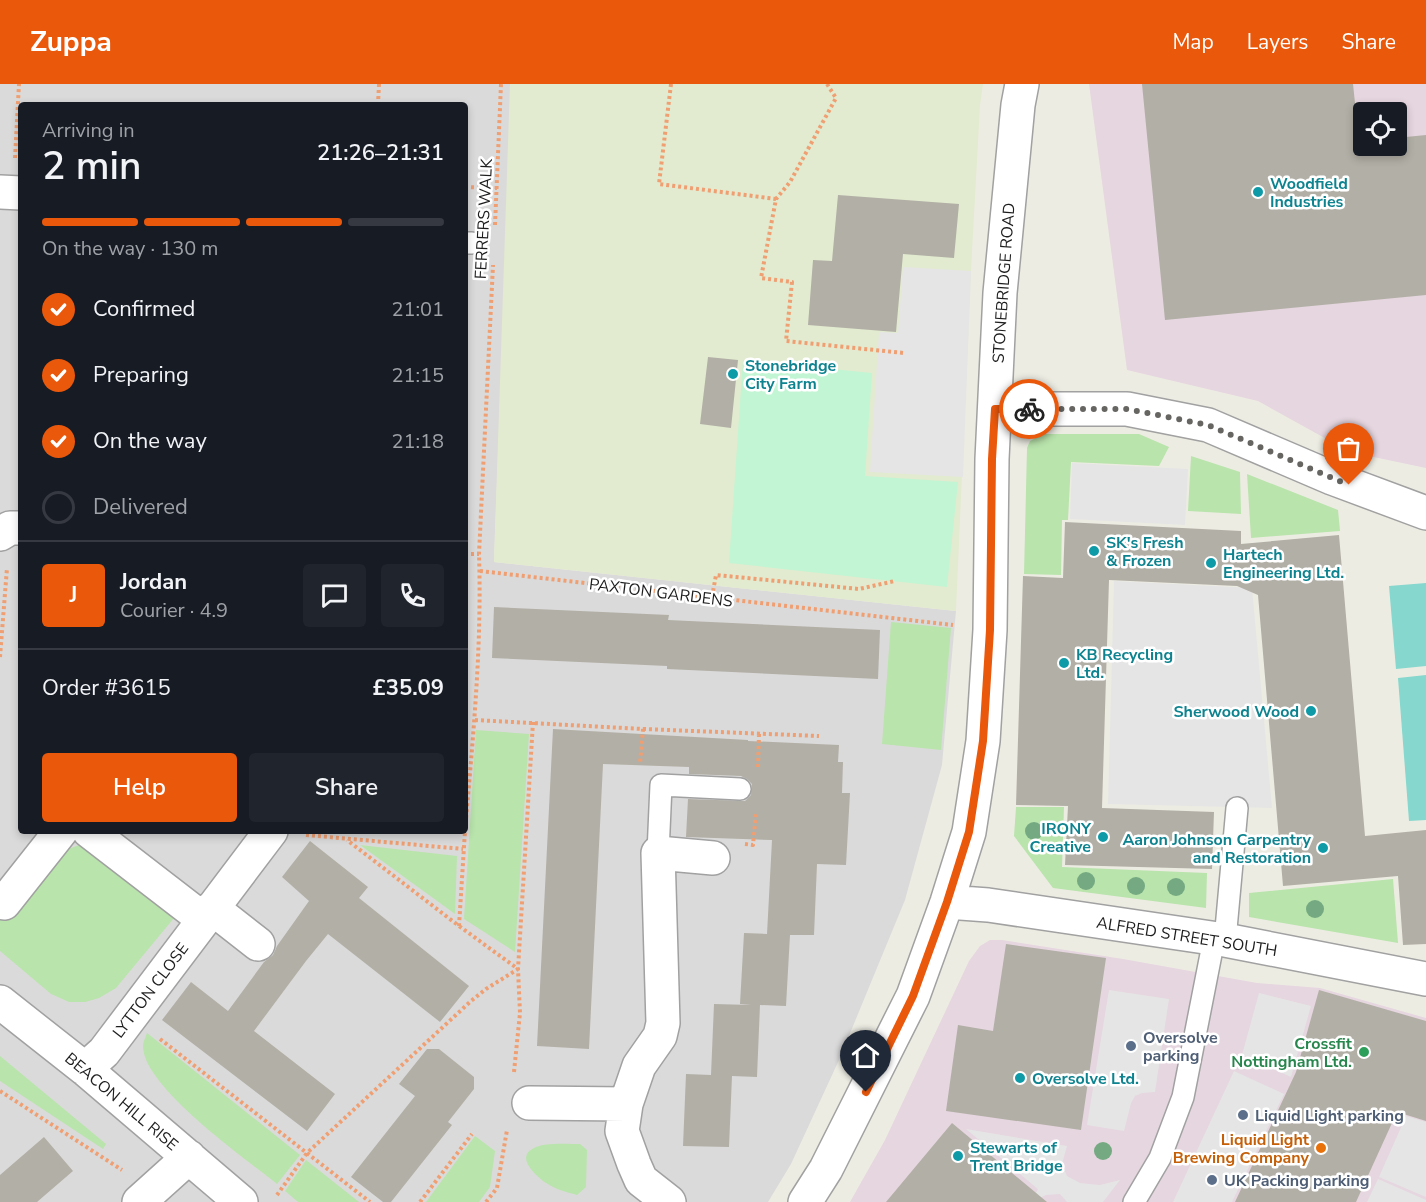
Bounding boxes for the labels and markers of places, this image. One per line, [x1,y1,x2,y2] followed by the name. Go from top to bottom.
[1270,173,1348,213] place label: Woodfield Industries
[1251,185,1265,199] marker: Woodfield Industries
[745,355,837,395] place label: Stonebridge City Farm
[726,367,740,381] marker: Stonebridge City Farm
[1323,423,1374,485] pin
[1106,532,1184,572] place label: SK's Fresh & Frozen
[1087,544,1101,558] marker: SK's Fresh & Frozen
[1223,544,1344,584] place label: Hartech Engineering Ltd.
[1204,556,1218,570] marker: Hartech Engineering Ltd.
[1076,644,1173,684] place label: KB Recycling Ltd.
[1057,656,1071,670] marker: KB Recycling Ltd.
[1173,701,1299,723] place label: Sherwood Wood
[1304,704,1318,718] marker: Sherwood Wood
[1029,818,1092,858] place label: IRONY Creative
[1122,829,1312,869] place label: Aaron Johnson Carpentry and Restoration
[1096,830,1110,844] marker: IRONY Creative
[1316,841,1330,855] marker: Aaron Johnson Carpentry and Restoration
[1143,1027,1218,1067] place label: Oversolve parking
[840,1030,891,1092] pin
[1231,1033,1353,1073] place label: Crossfit Nottingham Ltd.
[1124,1039,1138,1053] marker: Oversolve parking
[1357,1045,1371,1059] marker: Crossfit Nottingham Ltd.
[1032,1068,1139,1090] place label: Oversolve Ltd.
[1013,1071,1027,1085] marker: Oversolve Ltd.
[1255,1105,1404,1127] place label: Liquid Light parking
[1236,1108,1250,1122] marker: Liquid Light parking
[1173,1129,1310,1169] place label: Liquid Light Brewing Company
[970,1137,1063,1177] place label: Stewarts of Trent Bridge
[1314,1141,1328,1155] marker: Liquid Light Brewing Company
[951,1149,965,1163] marker: Stewarts of Trent Bridge
[1224,1170,1369,1192] place label: UK Packing parking
[1205,1173,1219,1187] marker: UK Packing parking

